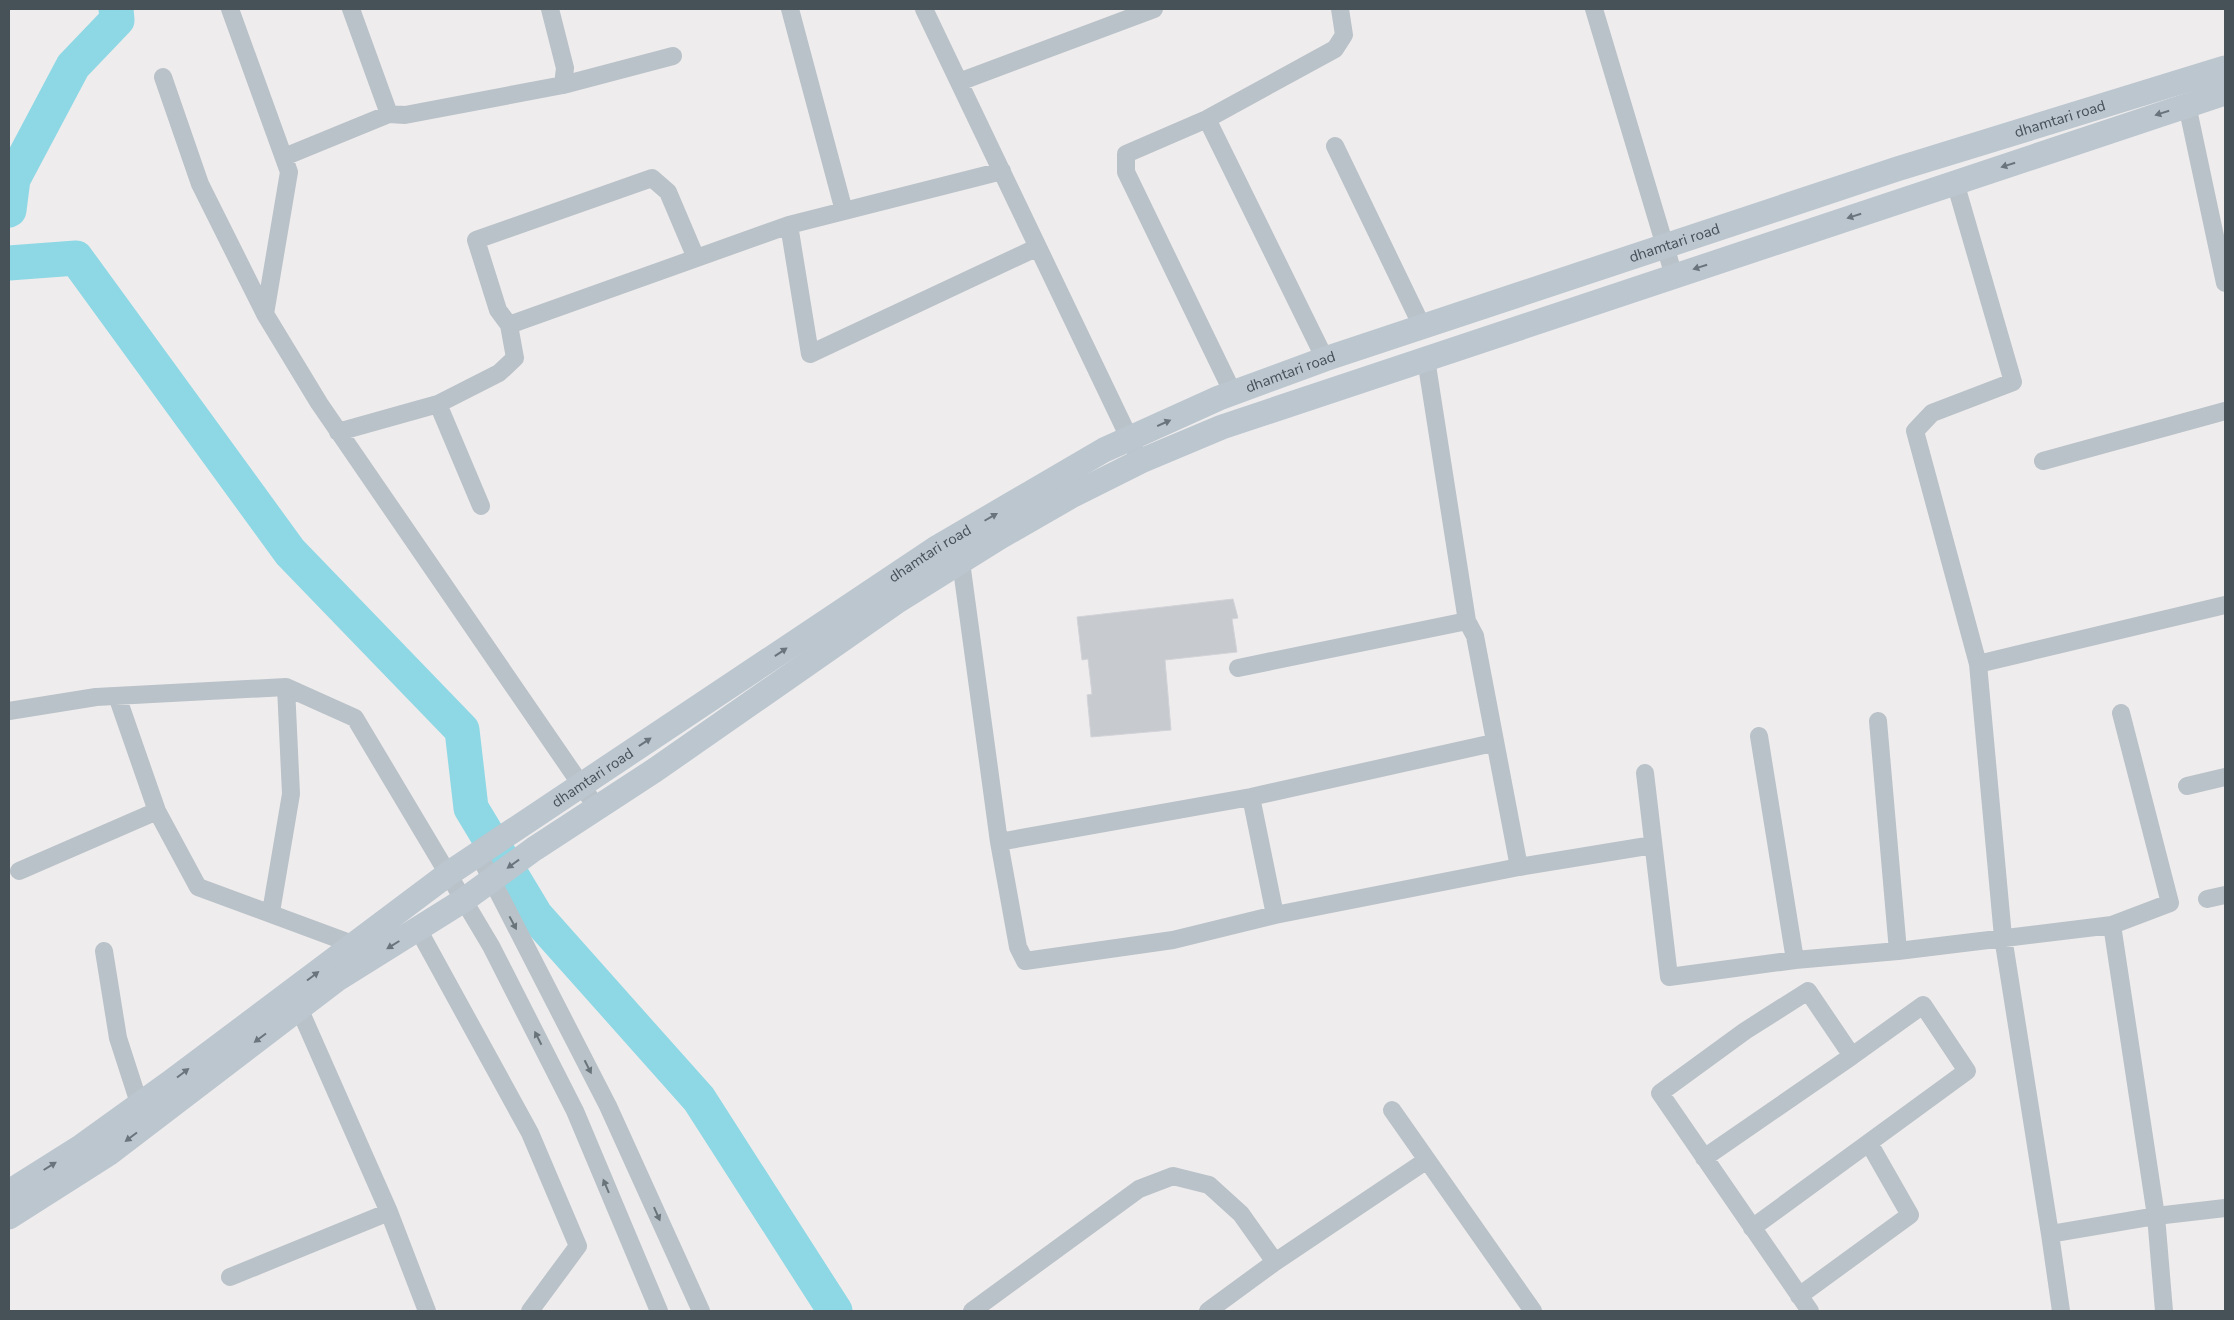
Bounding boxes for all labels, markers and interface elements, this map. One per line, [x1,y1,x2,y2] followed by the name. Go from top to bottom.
[2012,95,2108,142] street label: dhamtari road
[2155,110,2170,118] one-way arrow
[2000,161,2015,169] one-way arrow
[1846,212,1861,220] one-way arrow
[1626,219,1722,267] street label: dhamtari road
[1692,264,1707,272] one-way arrow
[1243,346,1338,397] street label: dhamtari road
[1157,419,1171,427] one-way arrow
[984,512,997,521] one-way arrow
[885,520,975,587] street label: dhamtari road
[774,648,787,657] one-way arrow
[639,738,652,747] one-way arrow
[548,743,637,812] street label: dhamtari road
[506,859,520,869] one-way arrow
[509,916,517,930] one-way arrow
[386,940,399,949] one-way arrow
[306,971,320,981] one-way arrow
[534,1031,542,1045] one-way arrow
[253,1033,267,1043] one-way arrow
[584,1060,592,1075] one-way arrow
[176,1068,190,1078] one-way arrow
[125,1131,138,1142] one-way arrow
[43,1162,57,1171] one-way arrow
[602,1178,610,1193] one-way arrow
[653,1207,661,1221] one-way arrow

